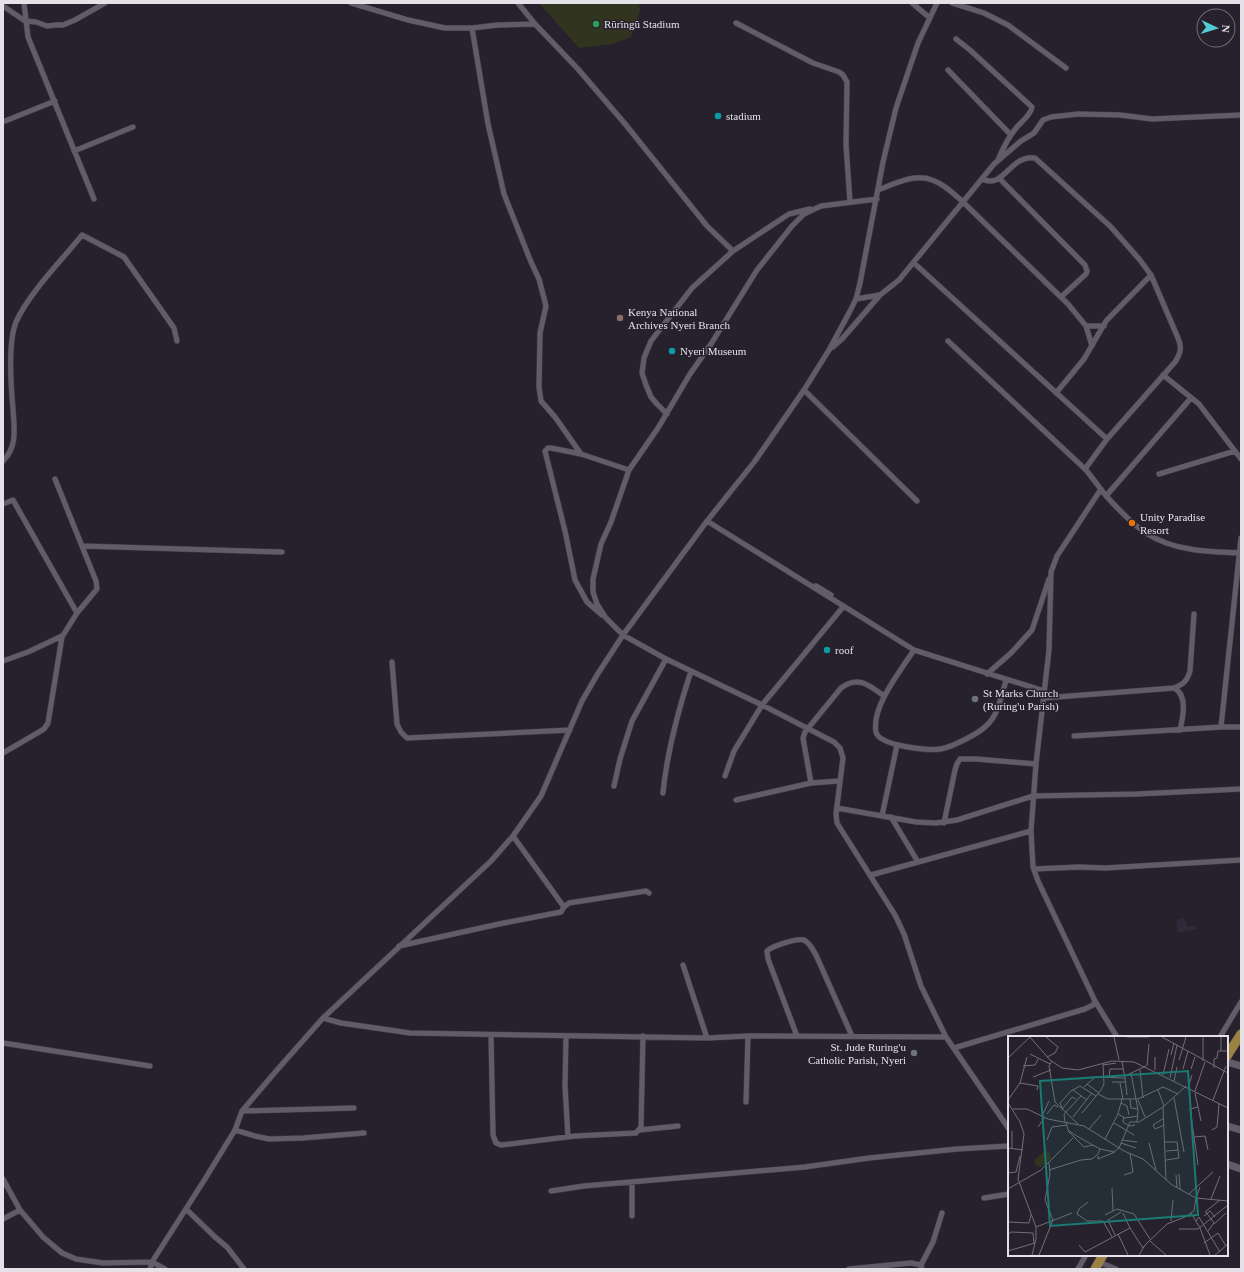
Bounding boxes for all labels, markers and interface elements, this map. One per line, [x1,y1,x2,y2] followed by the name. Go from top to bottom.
[1196,8,1236,48] north arrow
[604,18,680,30] place label: Rũrĩngũ Stadium
[591,19,601,29] marker: Rũrĩngũ Stadium
[1220,24,1232,33] text: N
[726,110,761,122] place label: stadium
[713,111,723,121] marker: stadium
[628,306,731,331] place label: Kenya National Archives Nyeri Branch
[615,313,625,323] marker: Kenya National Archives Nyeri Branch
[680,345,747,357] place label: Nyeri Museum
[667,346,677,356] marker: Nyeri Museum
[1140,511,1205,536] place label: Unity Paradise Resort
[1127,518,1137,528] marker: Unity Paradise Resort
[835,644,854,656] place label: roof
[822,645,832,655] marker: roof
[983,687,1059,713] place label: St Marks Church (Ruring'u Parish)
[970,694,980,704] marker: St Marks Church (Ruring'u Parish)
[1008,1036,1228,1256] inset map
[808,1041,907,1066] place label: St. Jude Ruring'u Catholic Parish, Nyeri
[909,1048,919,1058] marker: St. Jude Ruring'u Catholic Parish, Nyeri

